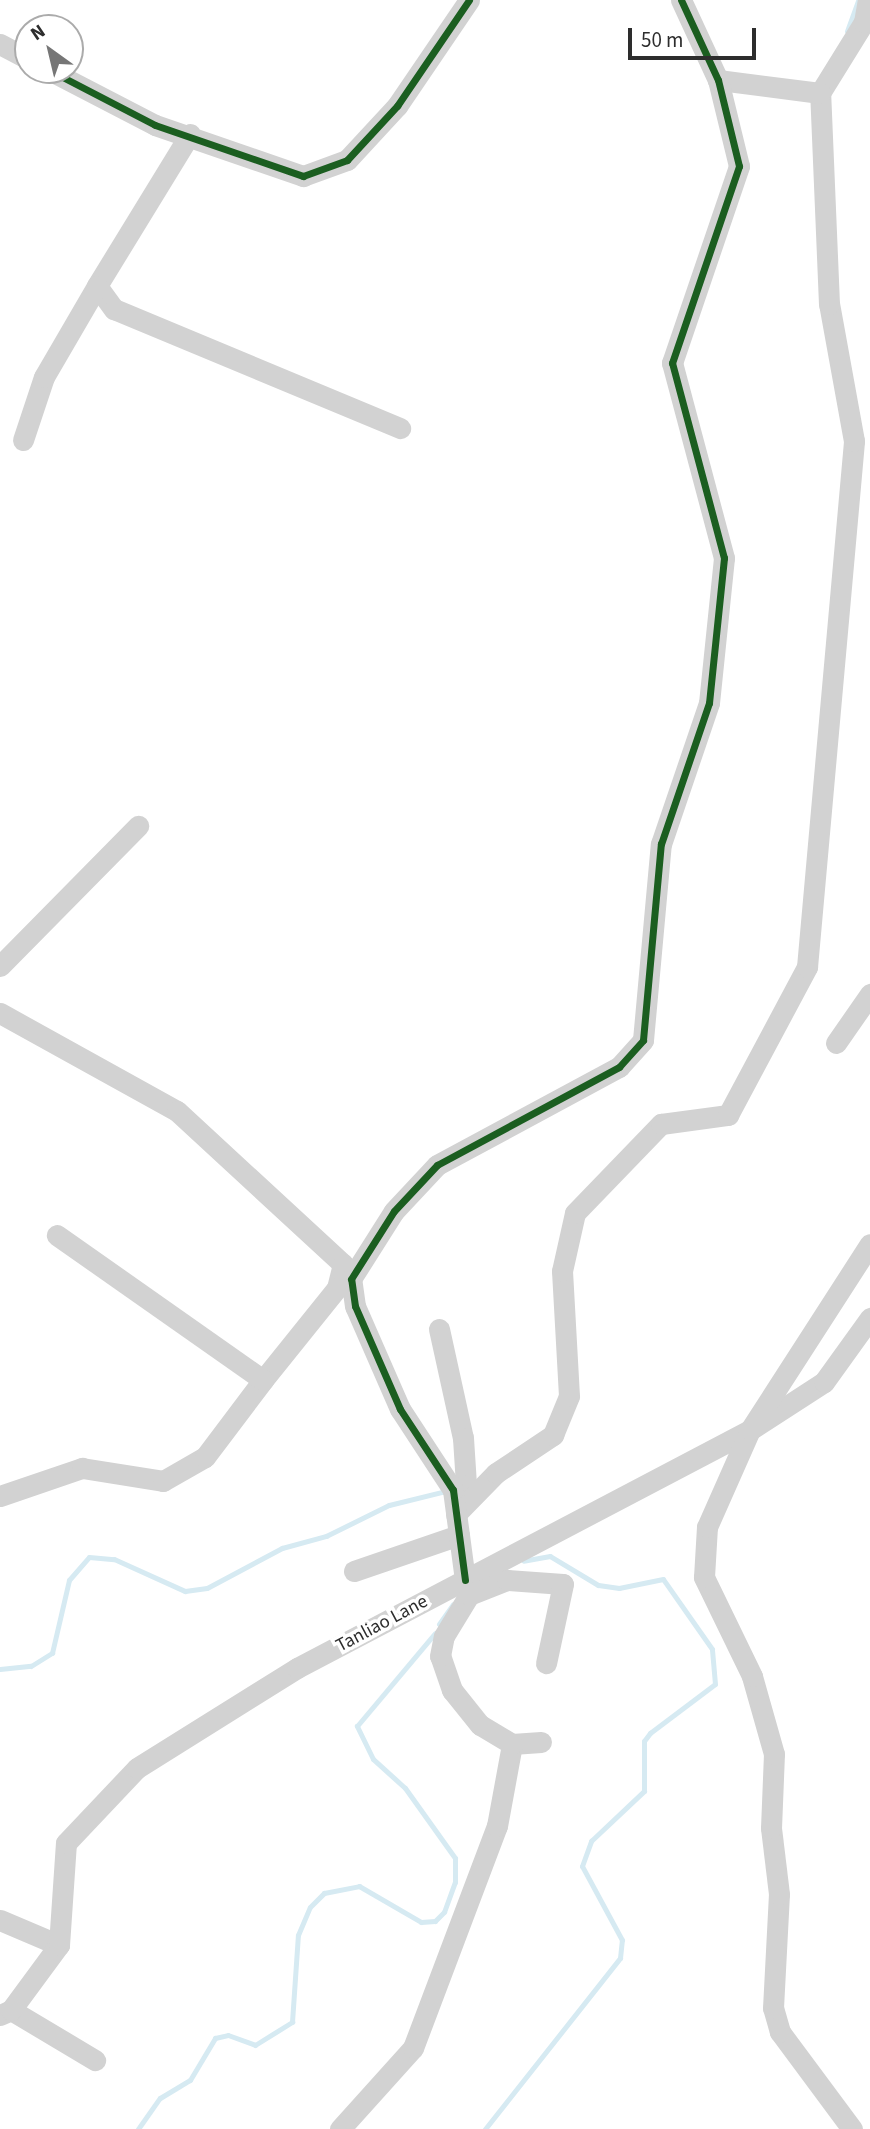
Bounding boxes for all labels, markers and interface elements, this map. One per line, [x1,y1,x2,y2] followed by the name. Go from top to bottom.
[14,14,84,84] north arrow
[632,14,760,58] scale bar
[25,18,51,48] text: N
[641,25,683,55] text: 50 m
[332,1590,432,1658] street label: Tanliao Lane

